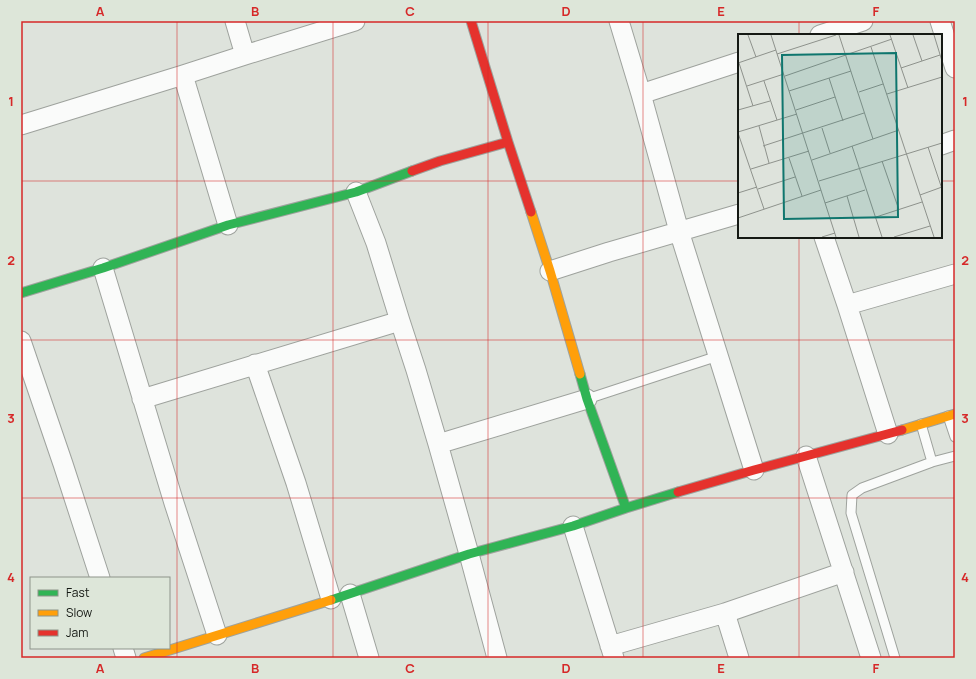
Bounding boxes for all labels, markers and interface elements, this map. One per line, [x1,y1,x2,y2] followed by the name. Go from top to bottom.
[96,2,105,20] text: A
[251,2,259,20] text: B
[405,2,415,20] text: C
[561,2,571,20] text: D
[717,2,725,20] text: E
[873,2,880,20] text: F
[738,34,942,238] inset map
[8,92,14,110] text: 1
[962,92,968,110] text: 1
[7,251,15,269] text: 2
[961,251,969,269] text: 2
[7,409,15,427] text: 3
[961,409,969,427] text: 3
[7,568,15,586] text: 4
[961,568,969,586] text: 4
[30,577,170,649] legend
[66,584,90,601] text: Fast
[66,604,92,621] text: Slow
[66,624,88,641] text: Jam
[96,659,105,677] text: A
[251,659,259,677] text: B
[405,659,415,677] text: C
[561,659,571,677] text: D
[717,659,725,677] text: E
[873,659,880,677] text: F

